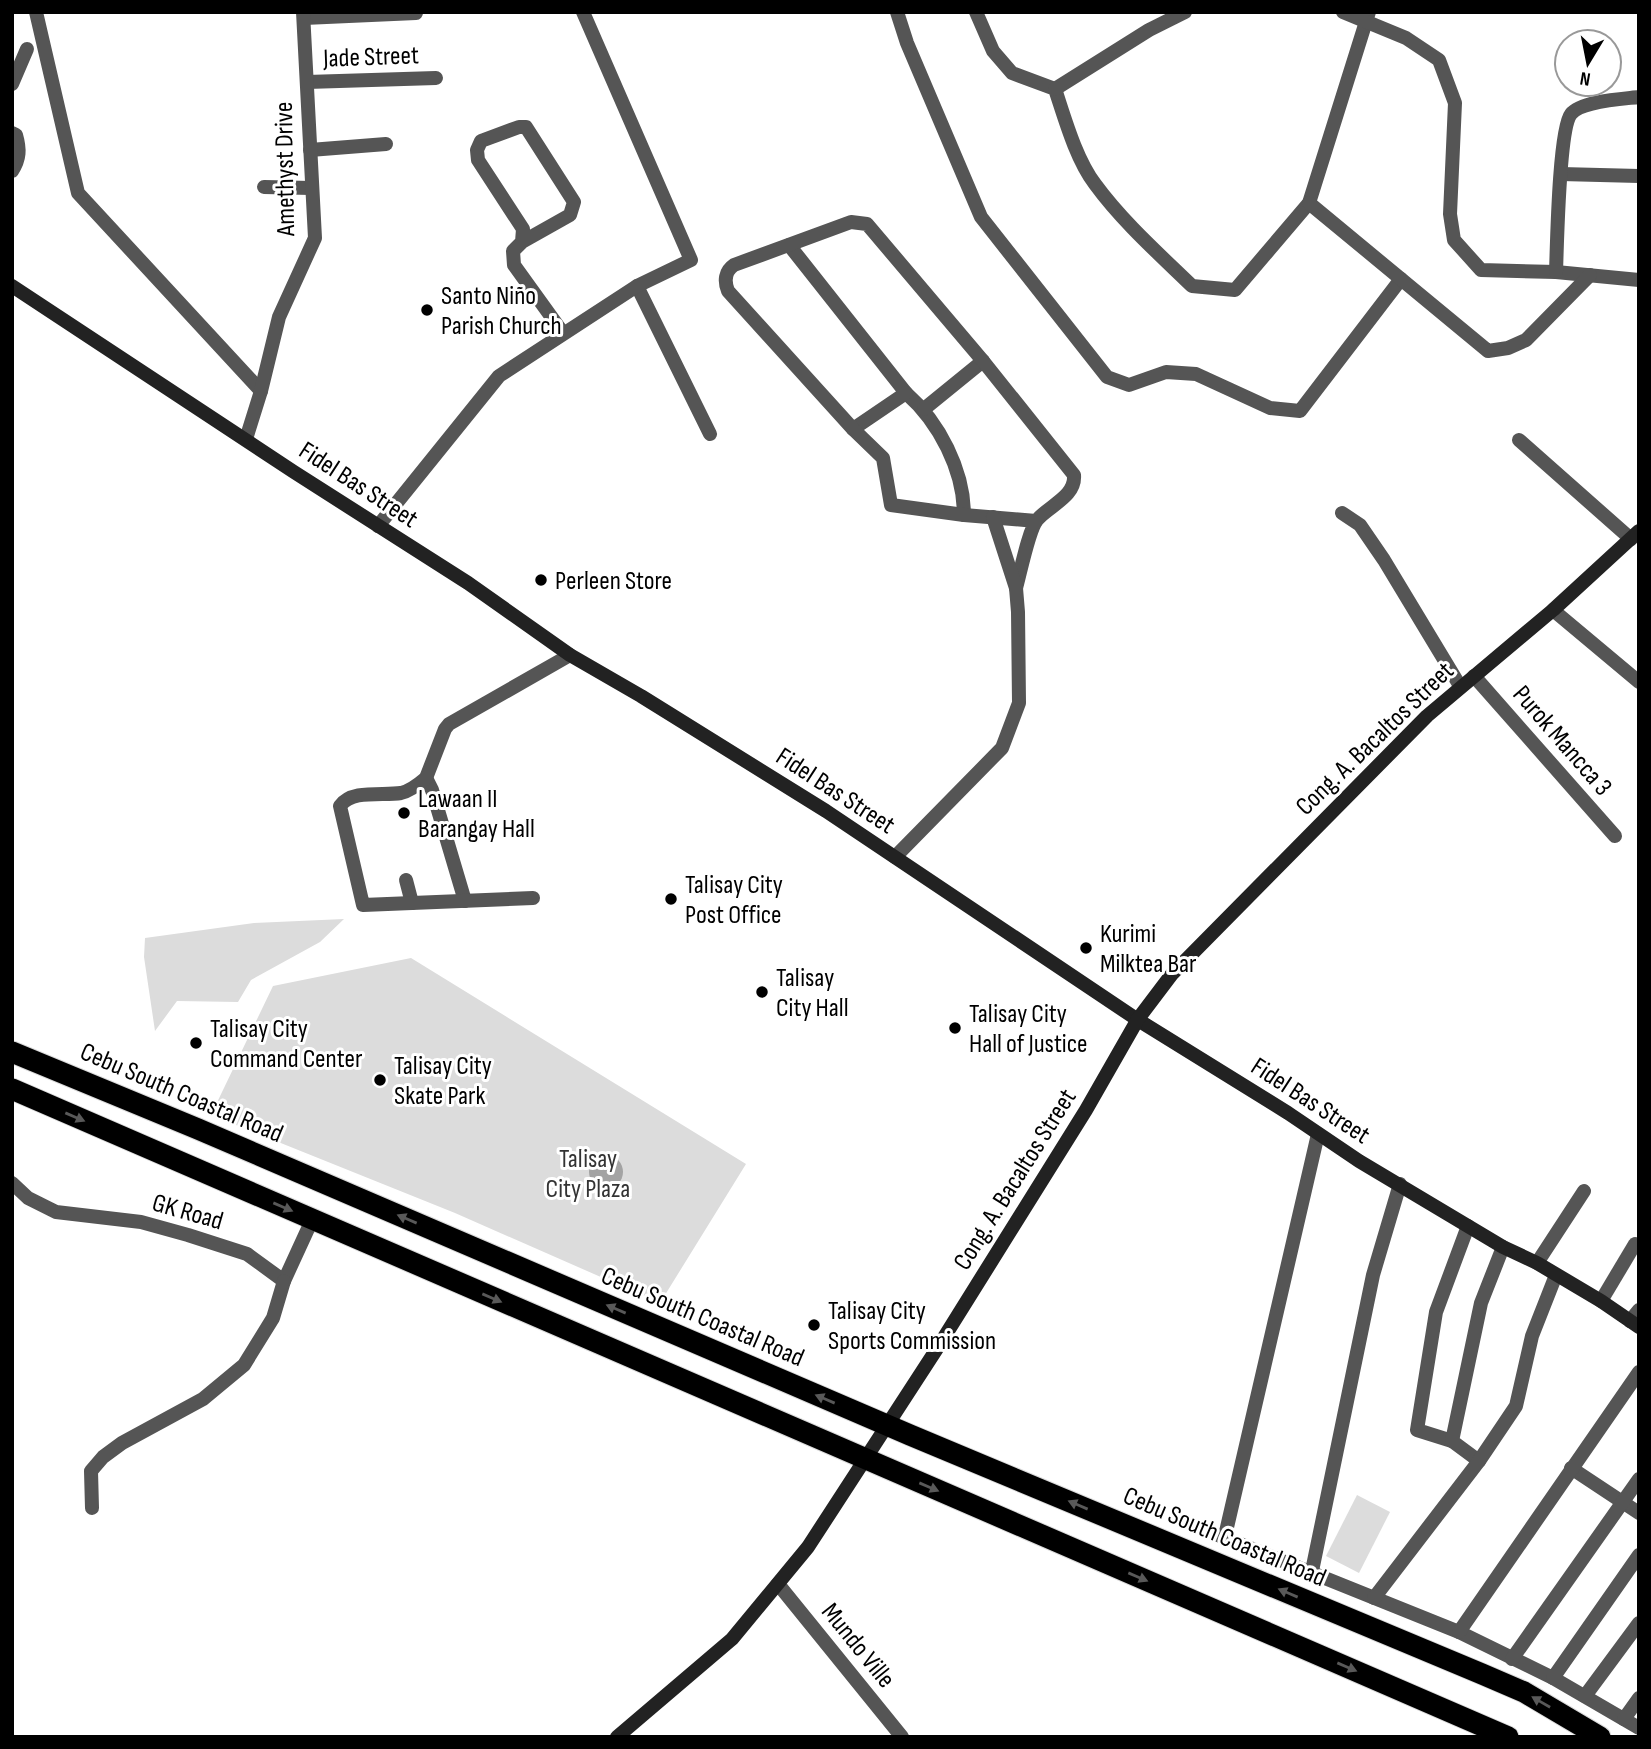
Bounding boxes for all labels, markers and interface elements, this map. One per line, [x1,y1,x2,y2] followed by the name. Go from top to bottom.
[1553,28,1623,98] north arrow
[322,40,419,75] street label: Jade Street
[1578,66,1592,90] text: N
[269,101,302,237] street label: Amethyst Drive
[441,281,562,342] place label: Santo Niño Parish Church
[419,302,435,318] marker: Santo Niño Parish Church
[293,435,423,535] street label: Fidel Bas Street
[555,566,672,597] place label: Perleen Store
[533,572,549,588] marker: Perleen Store
[1290,656,1460,822] street label: Cong. A. Bacaltos Street
[1506,680,1618,802] street label: Purok Mancca 3
[770,741,900,841] street label: Fidel Bas Street
[418,784,535,845] place label: Lawaan II Barangay Hall
[396,805,412,821] marker: Lawaan II Barangay Hall
[685,870,783,931] place label: Talisay City Post Office
[663,891,679,907] marker: Talisay City Post Office
[1100,919,1197,980] place label: Kurimi Milktea Bar
[1078,940,1094,956] marker: Kurimi Milktea Bar
[776,963,849,1024] place label: Talisay City Hall
[754,984,770,1000] marker: Talisay City Hall
[969,999,1087,1060] place label: Talisay City Hall of Justice
[210,1014,363,1075] place label: Talisay City Command Center
[947,1020,963,1036] marker: Talisay City Hall of Justice
[188,1035,204,1051] marker: Talisay City Command Center
[75,1037,287,1150] street label: Cebu South Coastal Road
[394,1051,492,1112] place label: Talisay City Skate Park
[1245,1051,1375,1151] street label: Fidel Bas Street
[372,1072,388,1088] marker: Talisay City Skate Park
[947,1084,1083,1276] street label: Cong. A. Bacaltos Street
[65,1111,86,1122] one-way arrow
[546,1144,630,1205] park label: Talisay City Plaza
[149,1188,227,1237] street label: GK Road
[273,1202,294,1213] one-way arrow
[397,1213,418,1224] one-way arrow
[596,1261,808,1374] street label: Cebu South Coastal Road
[482,1292,502,1304] one-way arrow
[828,1296,996,1357] place label: Talisay City Sports Commission
[606,1303,627,1314] one-way arrow
[806,1317,822,1333] marker: Talisay City Sports Commission
[815,1393,836,1404] one-way arrow
[919,1481,939,1493] one-way arrow
[1118,1481,1330,1594] street label: Cebu South Coastal Road
[1067,1499,1088,1510] one-way arrow
[1128,1571,1148,1583] one-way arrow
[1277,1587,1298,1598] one-way arrow
[814,1597,901,1695] street label: Mundo Ville
[1337,1661,1357,1673] one-way arrow
[1532,1696,1551,1709] one-way arrow

